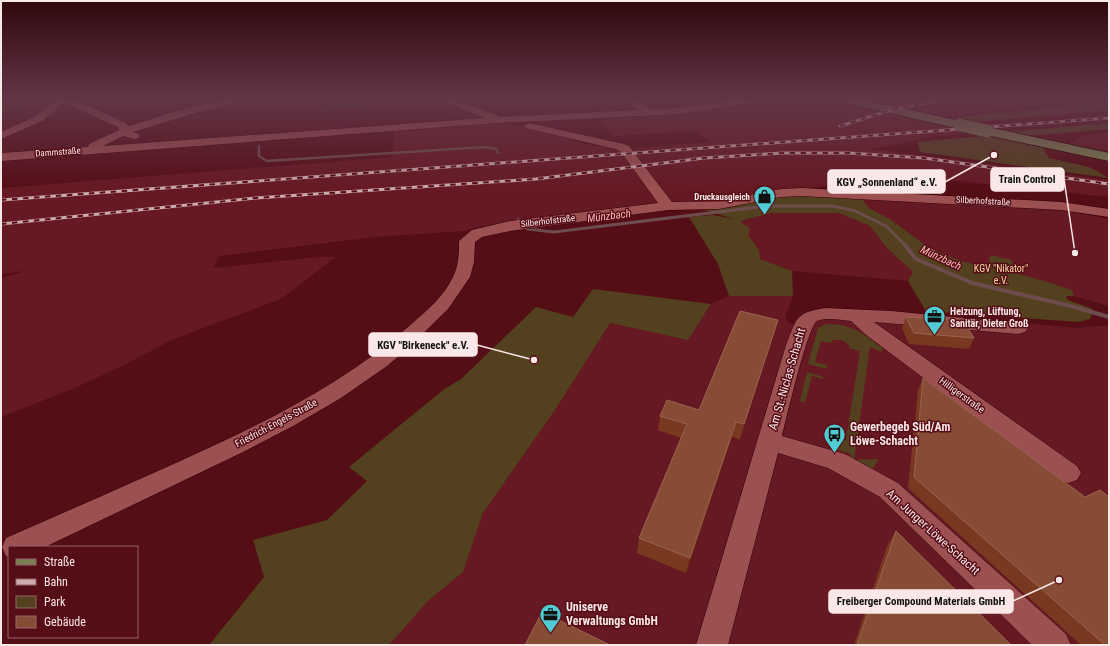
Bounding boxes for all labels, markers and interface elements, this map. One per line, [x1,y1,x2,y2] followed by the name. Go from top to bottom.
[35,145,81,159] street label: Dammstraße
[991,168,1064,191] callout: Train Control
[828,170,945,193] callout: KGV „Sonnenland“ e.V.
[998,173,1056,186] text: Train Control
[837,176,937,189] text: KGV „Sonnenland“ e.V.
[752,184,778,217] shop icon: Druckausgleich
[694,192,750,202] place label: Druckausgleich
[956,195,1010,207] street label: Silberhofstraße
[587,207,631,225] water label: Münzbach
[520,213,576,229] street label: Silberhofstraße
[919,243,963,273] water label: Münzbach
[974,263,1028,286] park label: KGV "Nikator" e.V.
[921,304,947,337] office icon: Heizung, Lüftung, Sanitär, Dieter Groß
[950,306,1029,330] place label: Heizung, Lüftung, Sanitär, Dieter Groß
[766,326,808,432] street label: Am St.-Niclas-Schacht
[369,333,477,356] callout: KGV "Birkeneck" e.V.
[377,339,469,352] text: KGV "Birkeneck" e.V.
[937,375,987,415] street label: Hilligerstraße
[233,397,319,449] street label: Friedrich-Engels-Straße
[850,420,950,448] place label: Gewerbegeb Süd/Am Löwe-Schacht
[821,421,847,454] bus stop icon: Gewerbegeb Süd/Am Löwe-Schacht
[883,486,983,578] street label: Am Junger-Löwe-Schacht
[8,546,138,638] legend
[44,555,75,569] text: Straße
[44,575,68,589] text: Bahn
[829,590,1013,613] callout: Freiberger Compound Materials GmbH
[44,595,66,609] text: Park
[837,595,1005,608] text: Freiberger Compound Materials GmbH
[566,600,658,628] place label: Uniserve Verwaltungs GmbH
[537,601,563,634] office icon: Uniserve Verwaltungs GmbH
[44,615,86,629] text: Gebäude

